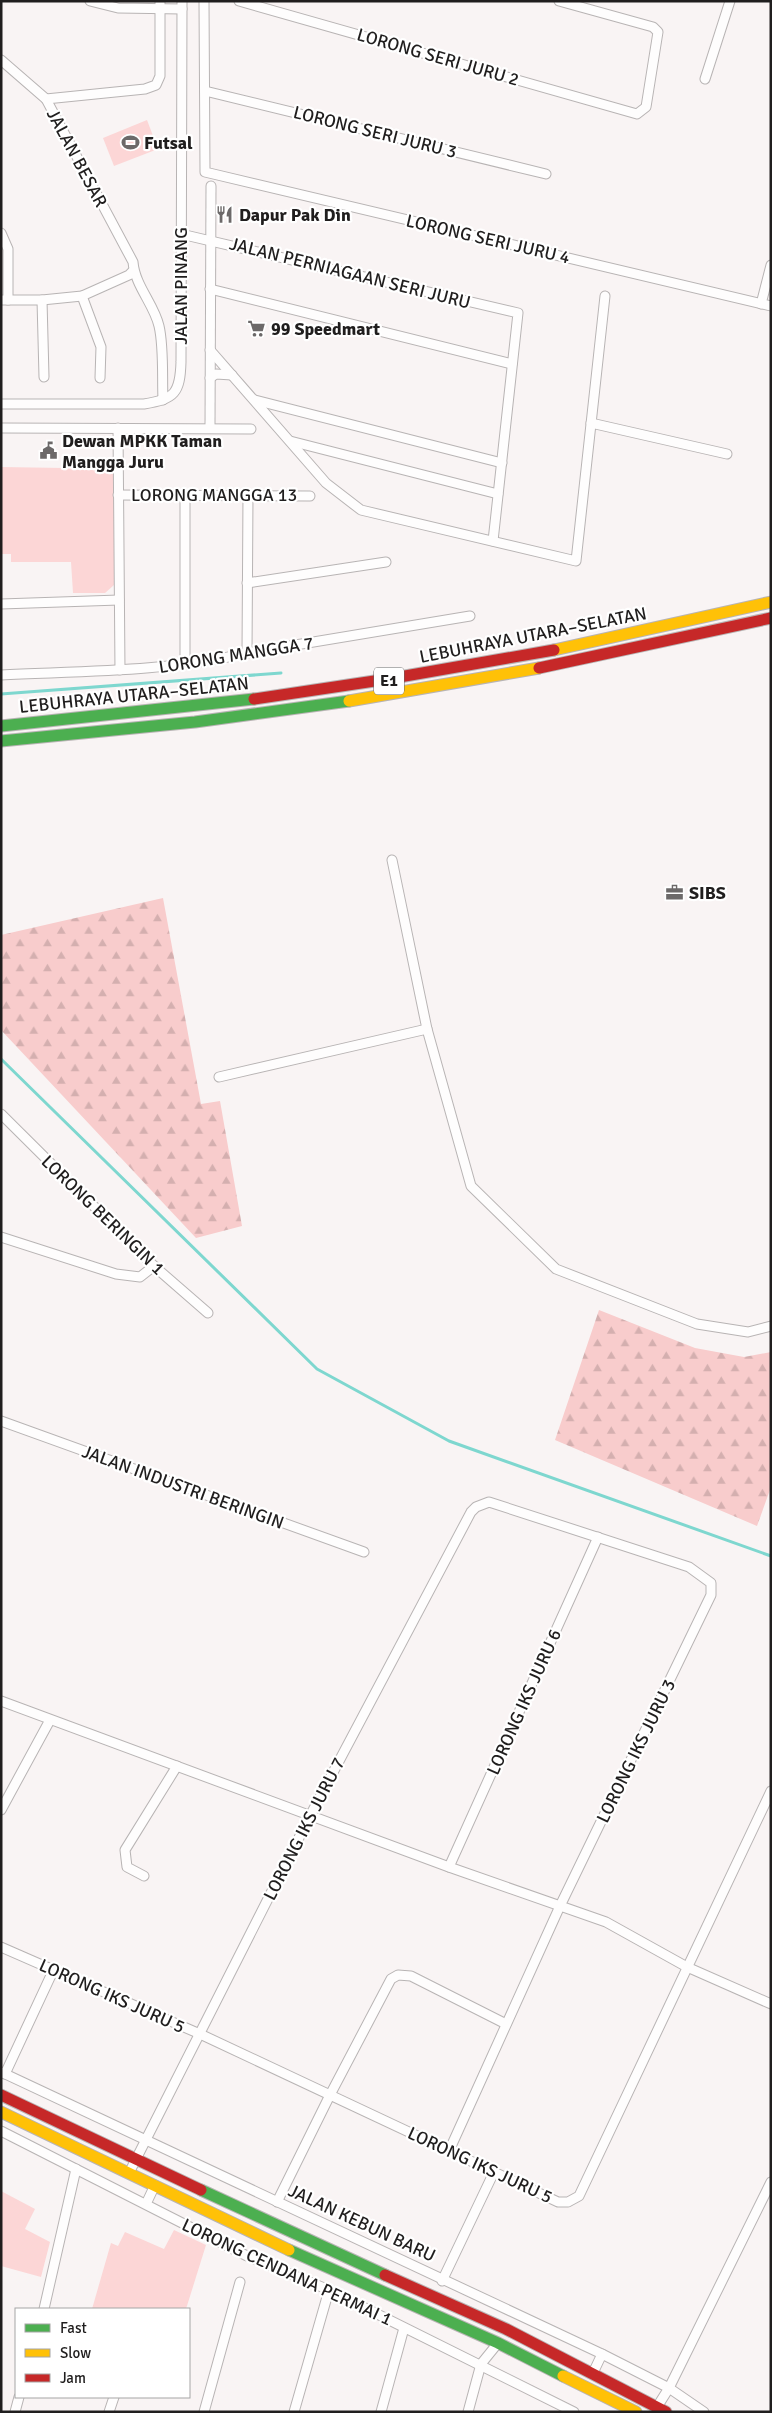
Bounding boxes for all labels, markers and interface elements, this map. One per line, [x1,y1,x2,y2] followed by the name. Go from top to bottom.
[354,23,522,91] street label: LORONG SERI JURU 2
[291,101,459,163] street label: LORONG SERI JURU 3
[42,105,112,211] street label: JALAN BESAR
[144,132,193,154] place label: Futsal
[120,133,140,153] sports icon: Futsal
[239,204,351,226] place label: Dapur Pak Din
[215,205,235,225] restaurant icon: Dapur Pak Din
[404,209,572,269] street label: LORONG SERI JURU 4
[170,227,192,345] street label: JALAN PINANG
[227,232,473,314] street label: JALAN PERNIAGAAN SERI JURU
[271,318,380,340] place label: 99 Speedmart
[247,319,267,339] supermarket icon: 99 Speedmart
[62,430,222,473] place label: Dewan MPKK Taman Mangga Juru
[38,441,58,461] public building icon: Dewan MPKK Taman Mangga Juru
[131,484,297,506] street label: LORONG MANGGA 13
[418,602,648,668] street label: LEBUHRAYA UTARA–SELATAN
[157,632,315,678] street label: LORONG MANGGA 7
[374,668,404,694] road number: E1
[18,672,250,718] street label: LEBUHRAYA UTARA–SELATAN
[689,882,726,904] place label: SIBS
[665,883,685,903] office icon: SIBS
[37,1150,169,1280] street label: LORONG BERINGIN 1
[79,1440,287,1534] street label: JALAN INDUSTRI BERINGIN
[482,1626,566,1778] street label: LORONG IKS JURU 6
[592,1676,680,1826] street label: LORONG IKS JURU 3
[259,1754,349,1904] street label: LORONG IKS JURU 7
[36,1954,188,2038] street label: LORONG IKS JURU 5
[404,2122,556,2208] street label: LORONG IKS JURU 5
[285,2179,439,2267] street label: JALAN KEBUN BARU
[178,2214,396,2330] street label: LORONG CENDANA PERMAI 1
[15,2308,190,2398] legend
[60,2319,87,2337] text: Fast
[60,2344,91,2362] text: Slow
[60,2369,86,2387] text: Jam

